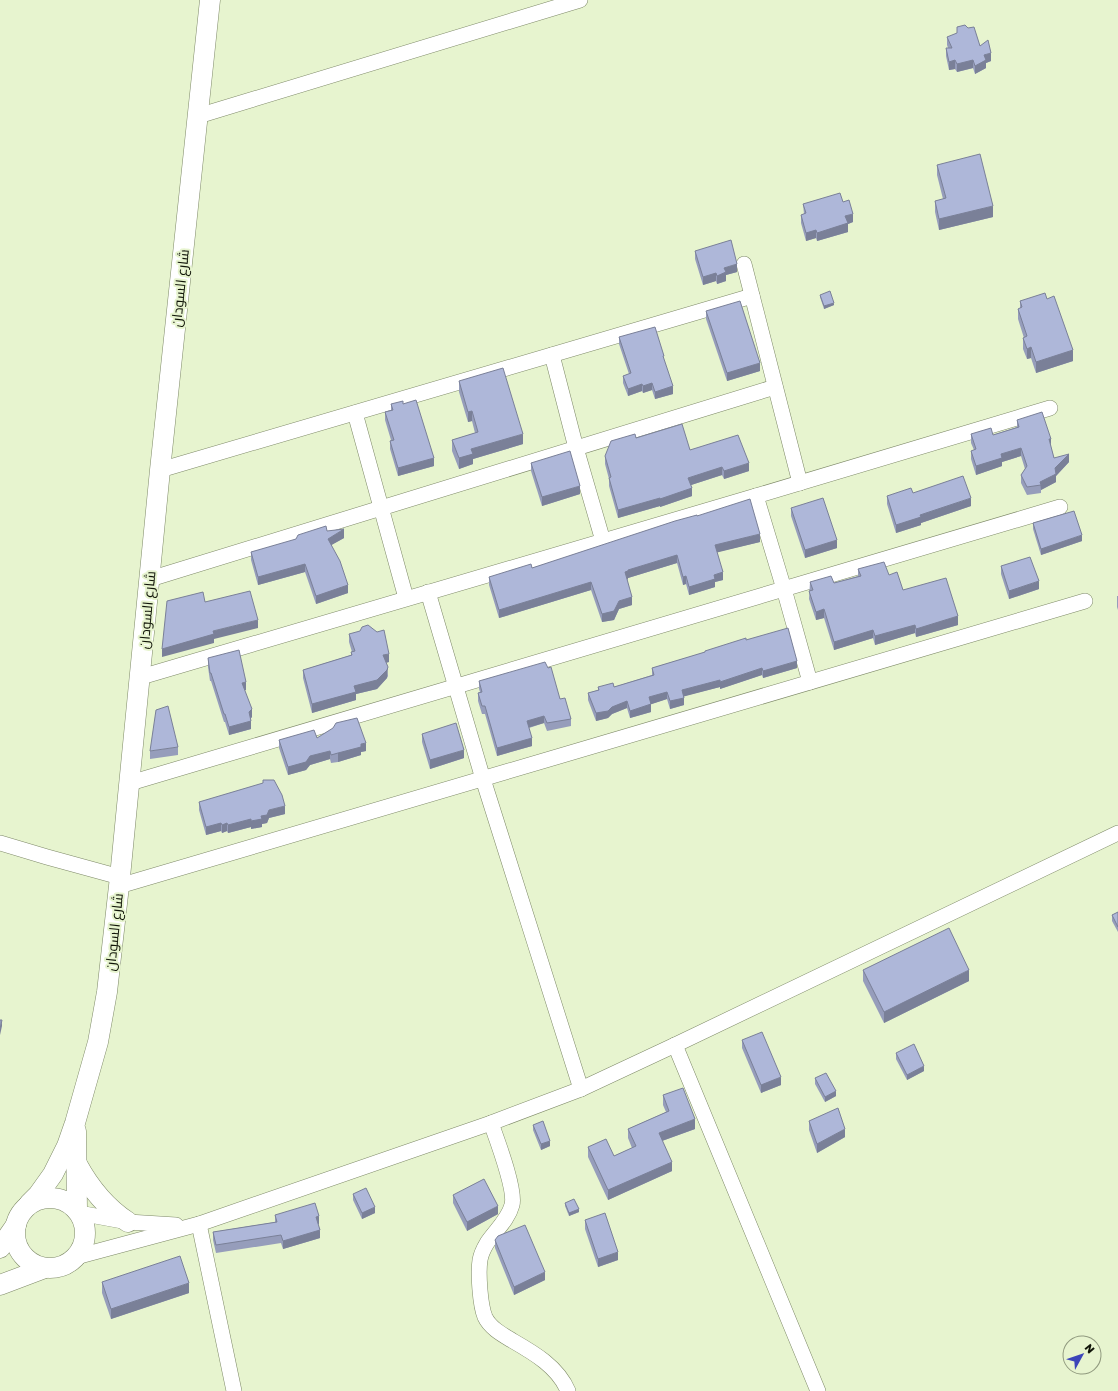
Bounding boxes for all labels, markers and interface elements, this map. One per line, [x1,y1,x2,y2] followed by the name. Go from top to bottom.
[167,248,193,328] street label: شارع السودان
[135,570,159,650] street label: شارع السودان
[101,892,127,972] street label: شارع السودان
[1062,1335,1102,1375] north arrow
[1082,1341,1098,1356] text: N

